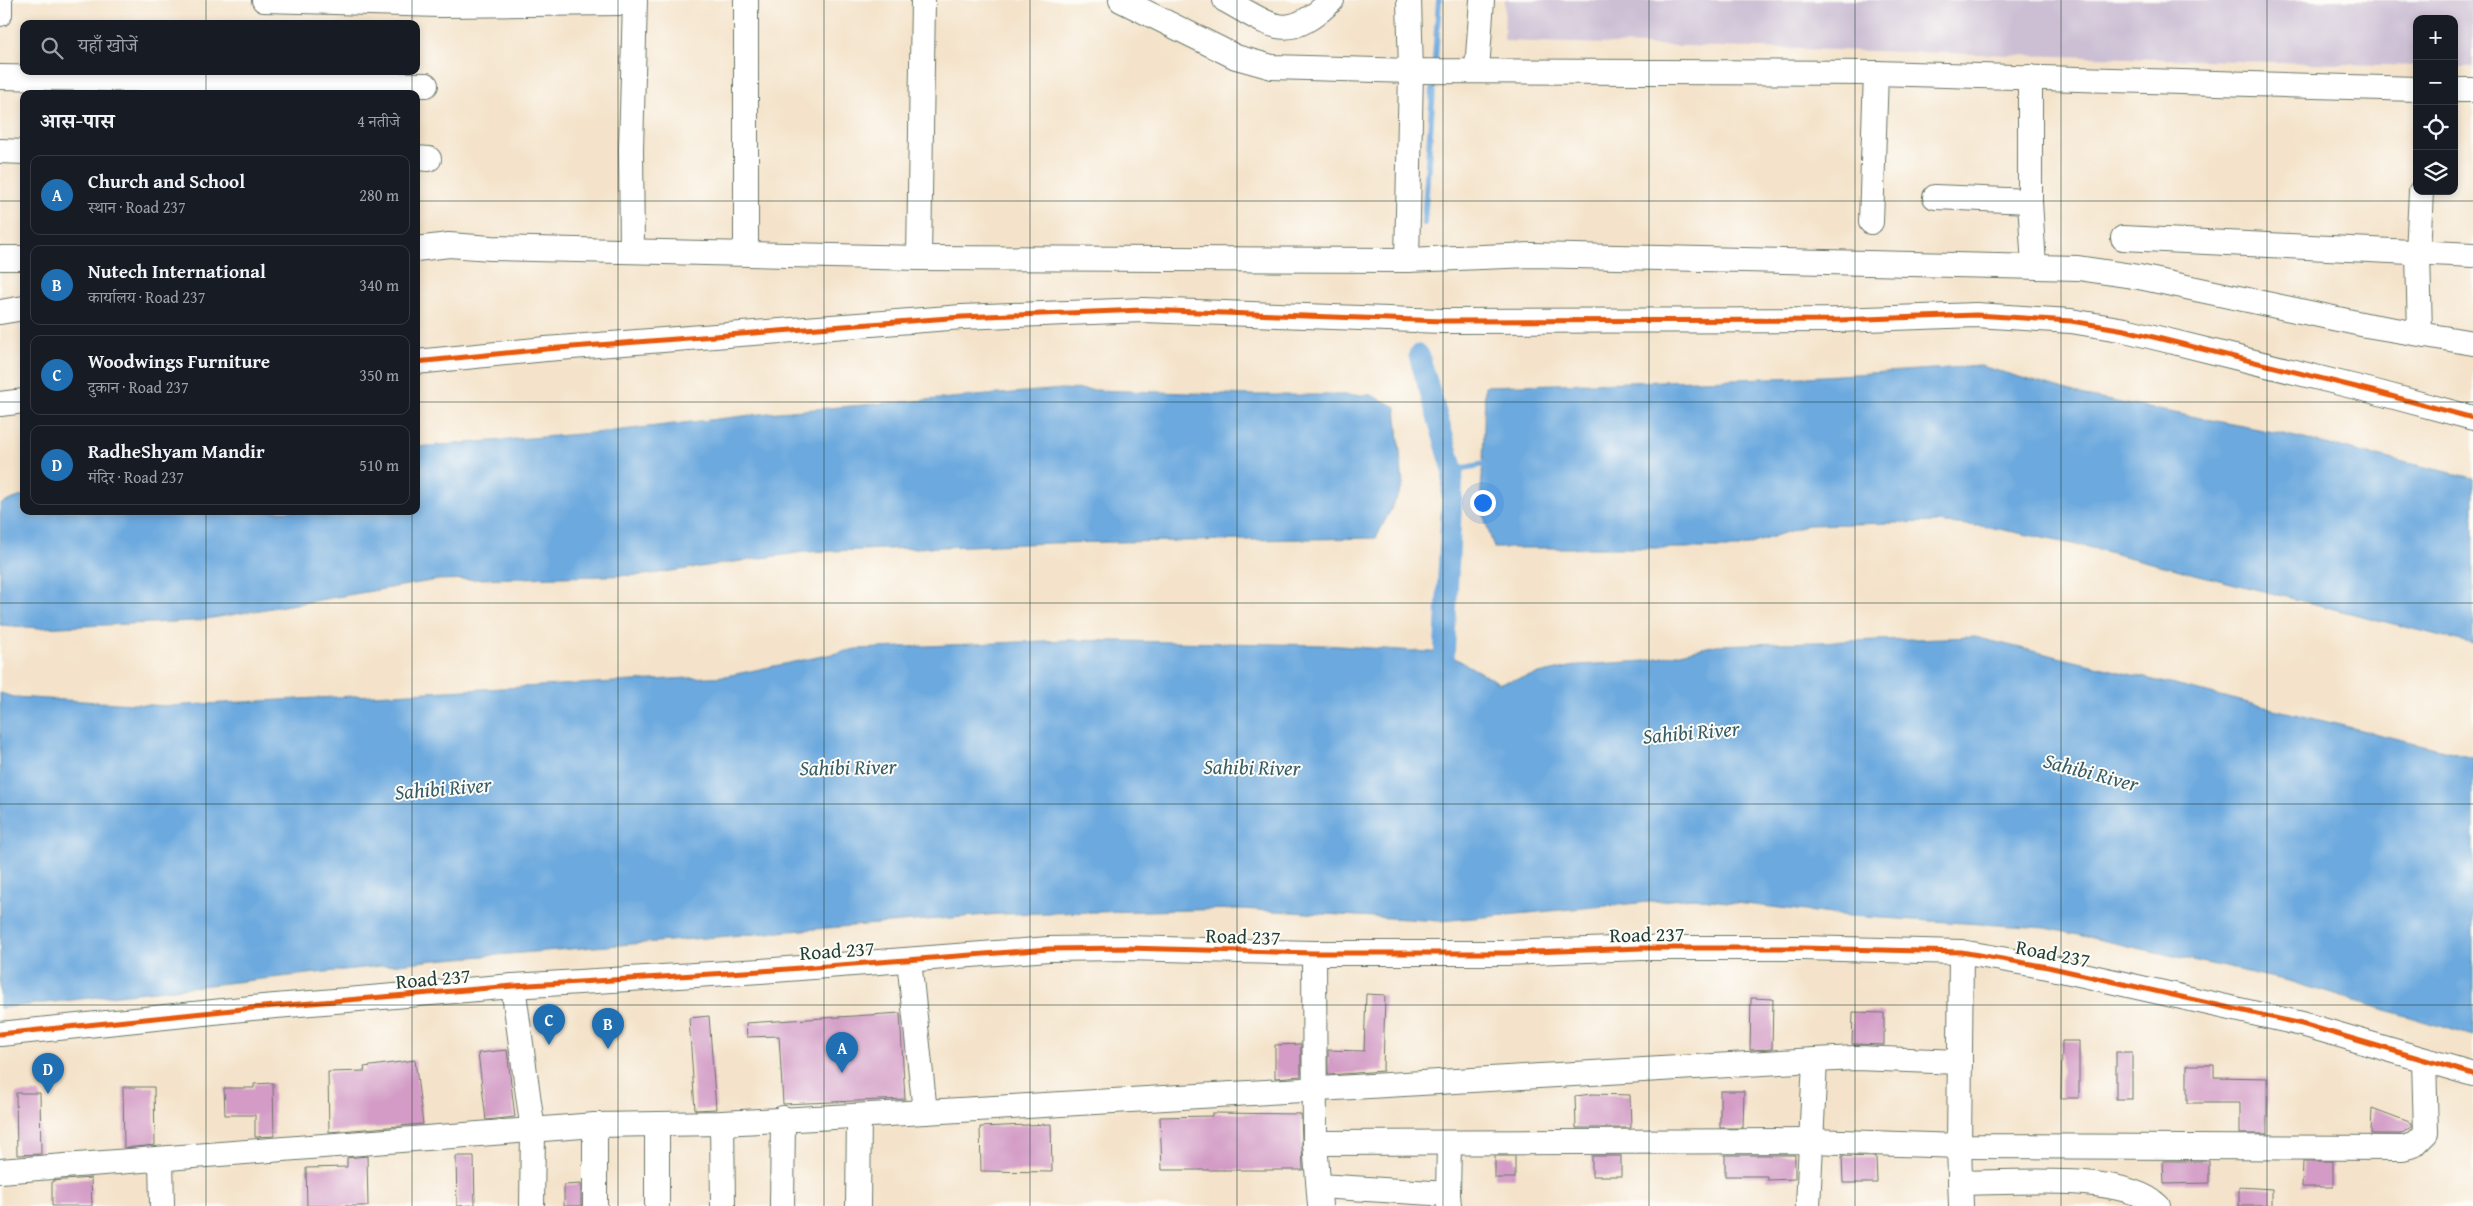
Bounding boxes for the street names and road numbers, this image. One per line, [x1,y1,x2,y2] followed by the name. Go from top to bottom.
[1609,919,1685,949] street label: Road 237
[1205,920,1281,952] street label: Road 237
[2013,932,2093,974] street label: Road 237
[799,933,875,967] street label: Road 237
[394,960,472,996] street label: Road 237

